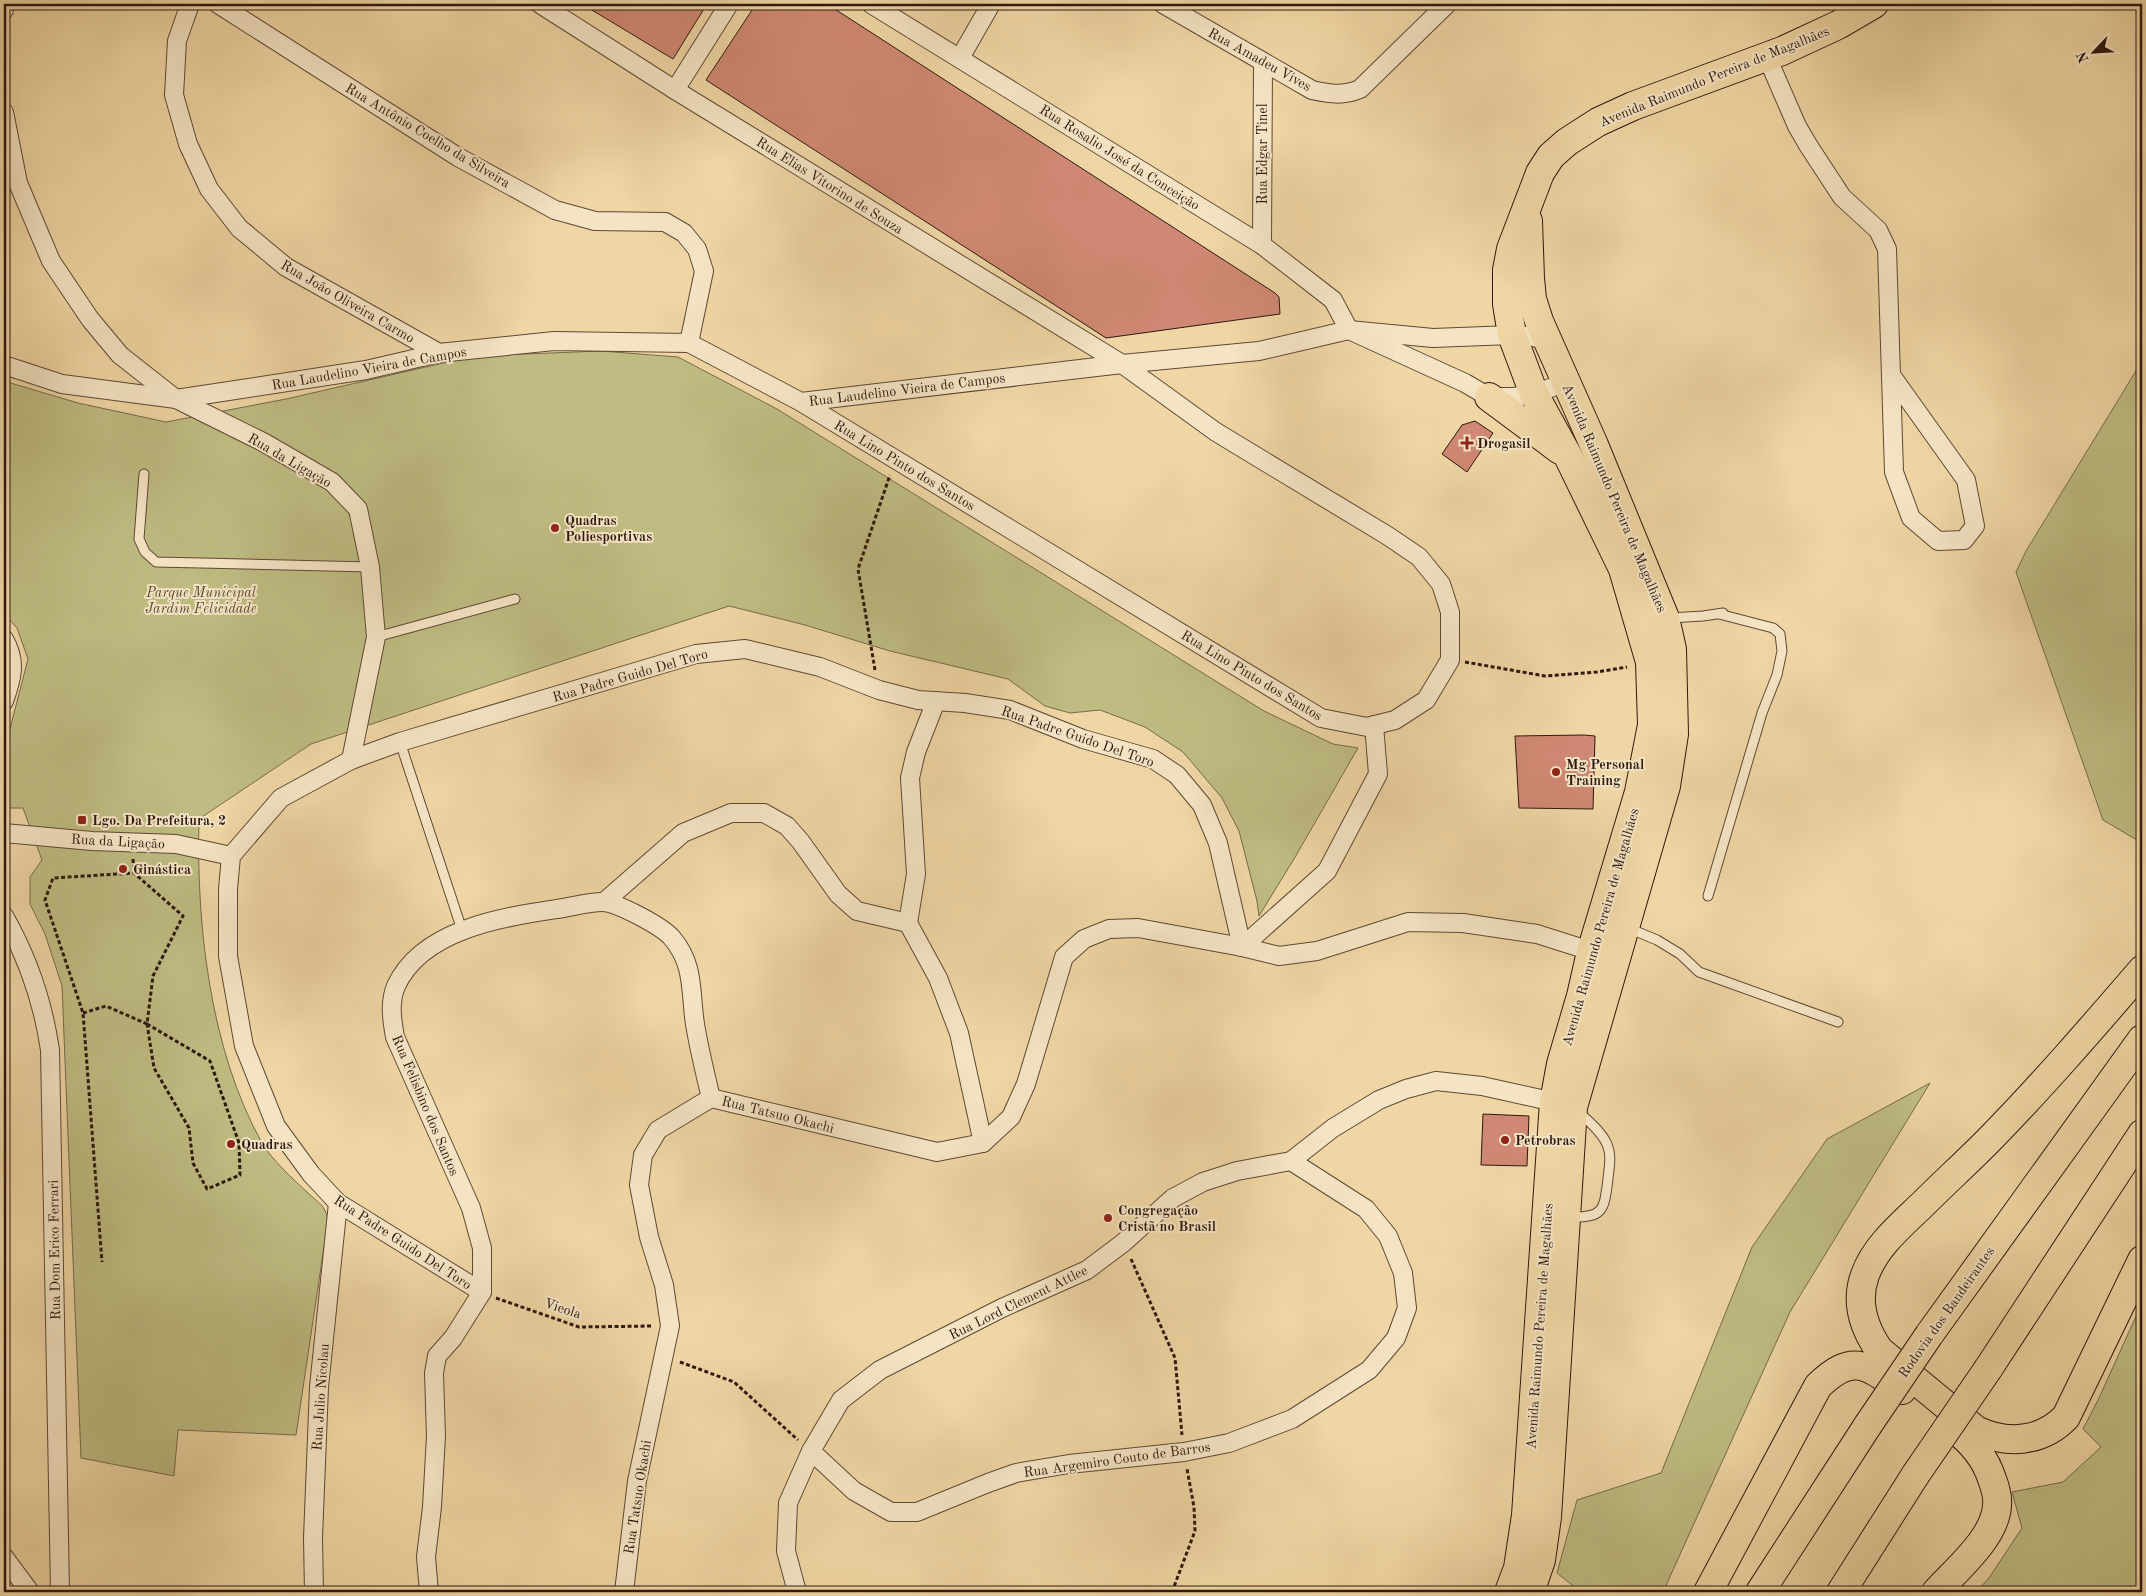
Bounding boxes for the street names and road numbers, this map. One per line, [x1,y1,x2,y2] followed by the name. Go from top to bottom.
[1597,24,1831,130] street label: Avenida Raimundo Pereira de Magalhães
[1206,26,1313,94] street label: Rua Amadeu Vives
[343,81,512,191] street label: Rua Antônio Coelho da Silveira
[1037,103,1202,213] street label: Rua Rosalio José da Conceição
[1256,103,1270,205] street label: Rua Edgar Tinel
[754,135,905,237] street label: Rua Elias Vitorino de Souza
[278,258,417,346] street label: Rua João Oliveira Carmo
[270,345,468,393] street label: Rua Laudelino Vieira de Campos
[808,371,1006,409] street label: Rua Laudelino Vieira de Campos
[1559,382,1669,615] street label: Avenida Raimundo Pereira de Magalhães
[832,418,977,514] street label: Rua Lino Pinto dos Santos
[245,431,334,490] street label: Rua da Ligação
[1179,628,1324,724] street label: Rua Lino Pinto dos Santos
[551,647,710,705] street label: Rua Padre Guido Del Toro
[999,704,1156,770] street label: Rua Padre Guido Del Toro
[1560,807,1642,1048] street label: Avenida Raimundo Pereira de Magalhães
[71,833,165,851] street label: Rua da Ligação
[389,1033,461,1178] street label: Rua Felisbino dos Santos
[720,1094,836,1136] street label: Rua Tatsuo Okachi
[47,1180,63,1320] street label: Rua Dom Erico Ferrari
[331,1193,474,1293] street label: Rua Padre Guido Del Toro
[1524,1202,1556,1450] street label: Avenida Raimundo Pereira de Magalhães
[1896,1245,1997,1381] street label: Rodovia dos Bandeirantes
[947,1263,1090,1343] street label: Rua Lord Clement Attlee
[542,1296,583,1322] street label: Vieola
[310,1342,332,1451] street label: Rua Julio Nicolau
[622,1439,654,1555] street label: Rua Tatsuo Okachi
[1023,1440,1211,1480] street label: Rua Argemiro Couto de Barros

